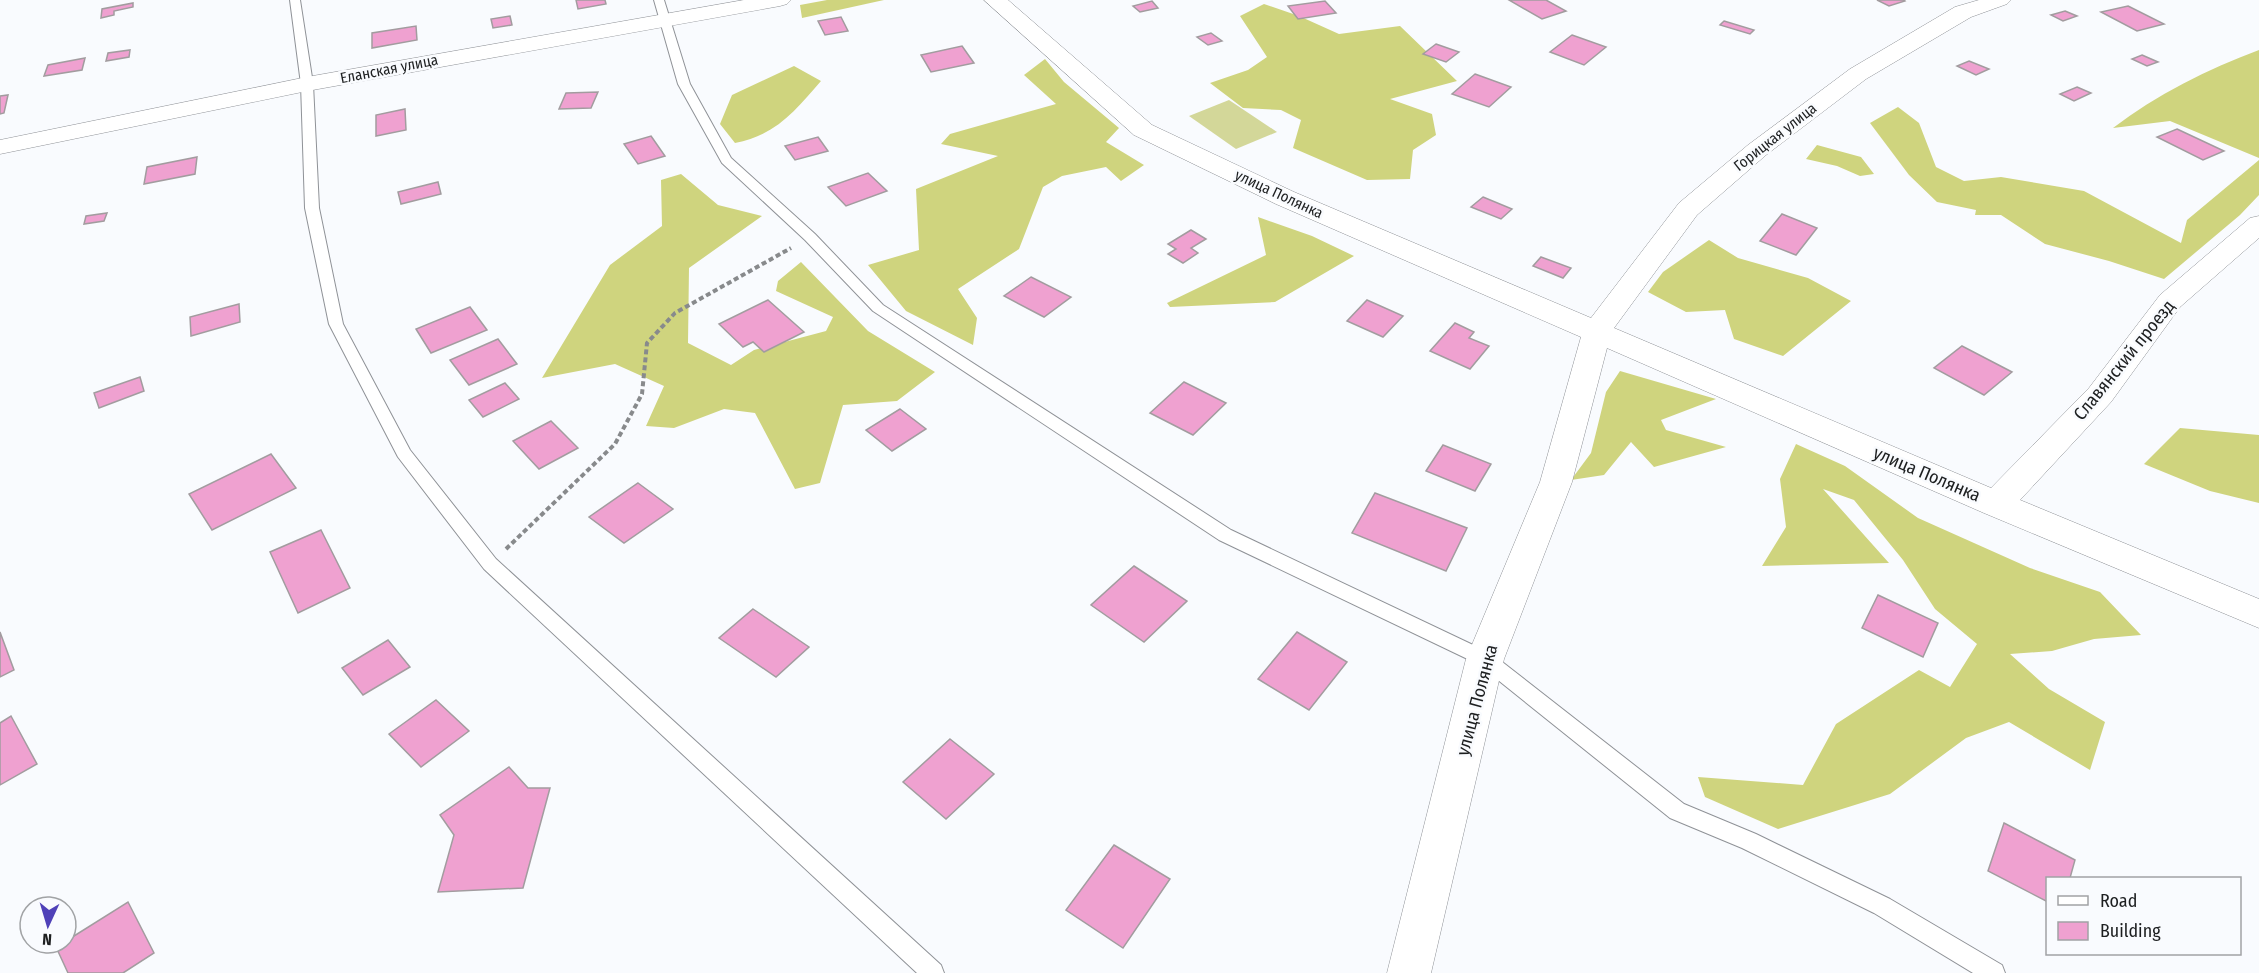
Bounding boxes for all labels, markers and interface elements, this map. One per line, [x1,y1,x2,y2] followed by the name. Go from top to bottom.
[339,51,439,87] street label: Еланская улица
[1730,99,1820,175] street label: Горицкая улица
[1232,166,1326,222] street label: улица Полянка
[2069,295,2179,425] street label: Славянский проезд
[1870,442,1984,507] street label: улица Полянка
[1452,642,1502,758] street label: улица Полянка
[2046,877,2241,955] legend
[2100,890,2137,912] text: Road
[18,895,78,955] north arrow
[2100,920,2161,942] text: Building
[42,930,52,949] text: N

